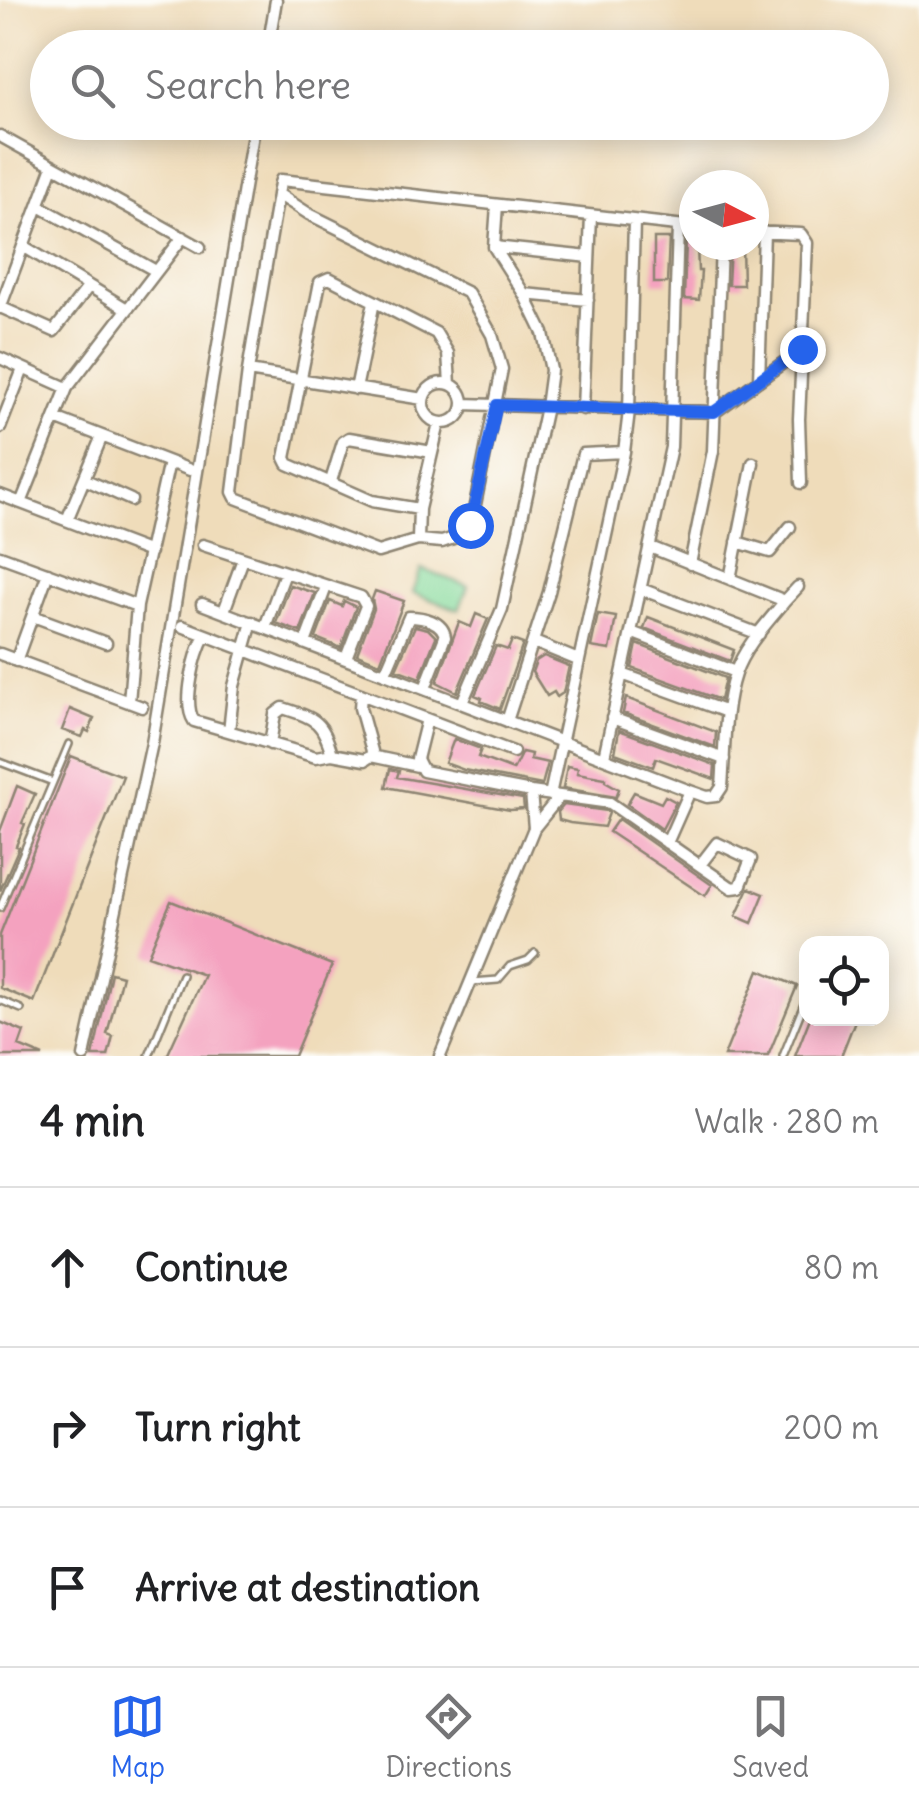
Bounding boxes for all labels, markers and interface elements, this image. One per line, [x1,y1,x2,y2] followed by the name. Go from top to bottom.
[30,30,889,140] search box
[65,58,120,113] icon: search
[145,62,351,109] text: Search here
[679,170,769,260] north arrow
[780,327,826,373] route end
[448,503,494,549] route start
[799,936,889,1026] map controls
[799,936,889,1026] button: locate
[40,1095,145,1147] text: 4 min
[694,1101,879,1142] text: Walk · 280 m
[40,1240,95,1295] icon: ahead
[135,1244,288,1291] text: Continue
[804,1247,879,1288] text: 80 m
[40,1400,95,1455] icon: right
[135,1404,301,1451] text: Turn right
[784,1407,879,1448] text: 200 m
[40,1560,95,1615] icon: arrive
[135,1564,480,1611] text: Arrive at destination
[110,1689,165,1785] tab: Map
[385,1689,512,1785] tab: Directions
[732,1689,809,1785] tab: Saved

